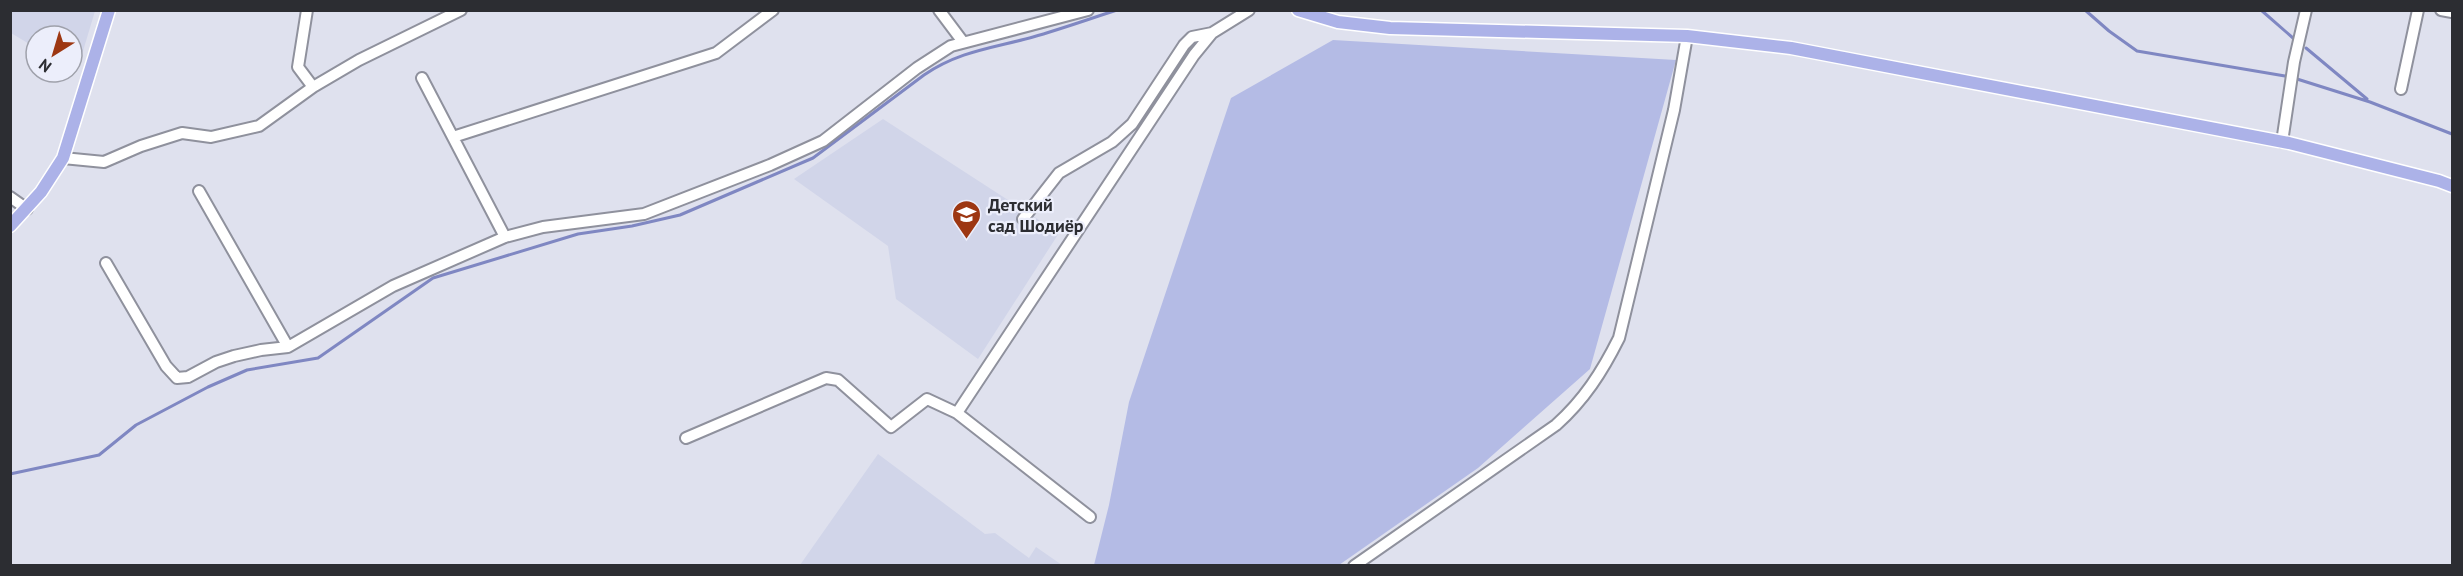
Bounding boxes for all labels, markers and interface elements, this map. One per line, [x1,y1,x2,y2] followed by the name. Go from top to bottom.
[24,24,84,84] north arrow
[35,55,55,77] text: N
[988,193,1084,237] place label: Детский сад Шодиёр
[951,198,983,240] school or university icon: Детский сад Шодиёр

